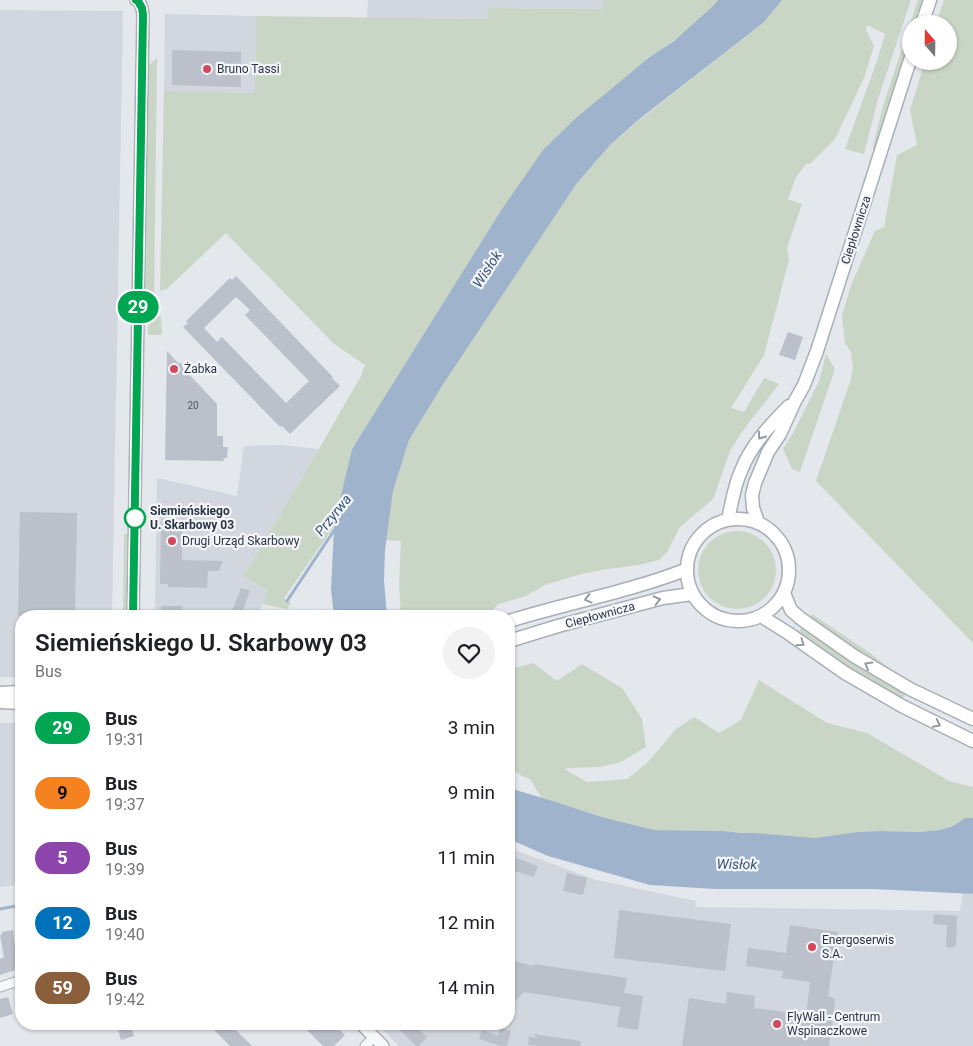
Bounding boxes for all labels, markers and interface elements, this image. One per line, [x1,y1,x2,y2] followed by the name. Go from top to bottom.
[902,15,958,70] north arrow
[902,15,957,70] map controls
[217,62,280,76] place label: Bruno Tassi
[201,63,213,75] marker: Bruno Tassi
[838,194,874,266] street label: Ciepłownicza
[469,247,505,290] water label: Wisłok
[116,291,160,323] line badge: 29
[128,296,148,317] text: 29
[184,361,217,376] place label: Żabka
[168,363,180,375] marker: Żabka
[187,400,199,411] house number: 20
[759,430,767,439] one-way arrow
[311,491,355,539] water label: Przyrwa
[150,504,234,532] place label: Siemieńskiego U. Skarbowy 03
[124,507,146,529] marker: Siemieńskiego U. Skarbowy 03
[182,534,300,548] place label: Drugi Urząd Skarbowy
[166,535,178,547] marker: Drugi Urząd Skarbowy
[583,593,592,604] one-way arrow
[652,595,661,606] one-way arrow
[564,599,636,631] street label: Ciepłownicza
[443,627,495,679] button: heart
[35,629,367,657] text: Siemieńskiego U. Skarbowy 03
[795,637,805,646] one-way arrow
[864,661,873,671] one-way arrow
[35,662,62,681] text: Bus
[105,707,138,730] text: Bus
[448,716,495,739] text: 3 min
[52,717,73,738] text: 29
[932,718,941,728] one-way arrow
[105,730,145,749] text: 19:31
[105,772,138,795] text: Bus
[448,781,495,804] text: 9 min
[57,782,68,803] text: 9
[105,795,145,814] text: 19:37
[105,837,138,860] text: Bus
[437,846,495,869] text: 11 min
[57,847,68,868] text: 5
[717,856,759,872] water label: Wisłok
[105,860,145,879] text: 19:39
[105,902,138,925] text: Bus
[437,911,495,934] text: 12 min
[52,912,73,933] text: 12
[105,925,145,944] text: 19:40
[822,933,894,961] place label: Energoserwis S.A.
[806,941,818,953] marker: Energoserwis S.A.
[105,967,138,990] text: Bus
[437,976,495,999] text: 14 min
[52,977,73,998] text: 59
[105,990,145,1009] text: 19:42
[787,1010,880,1038] place label: FlyWall - Centrum Wspinaczkowe
[771,1018,783,1030] marker: FlyWall - Centrum Wspinaczkowe

